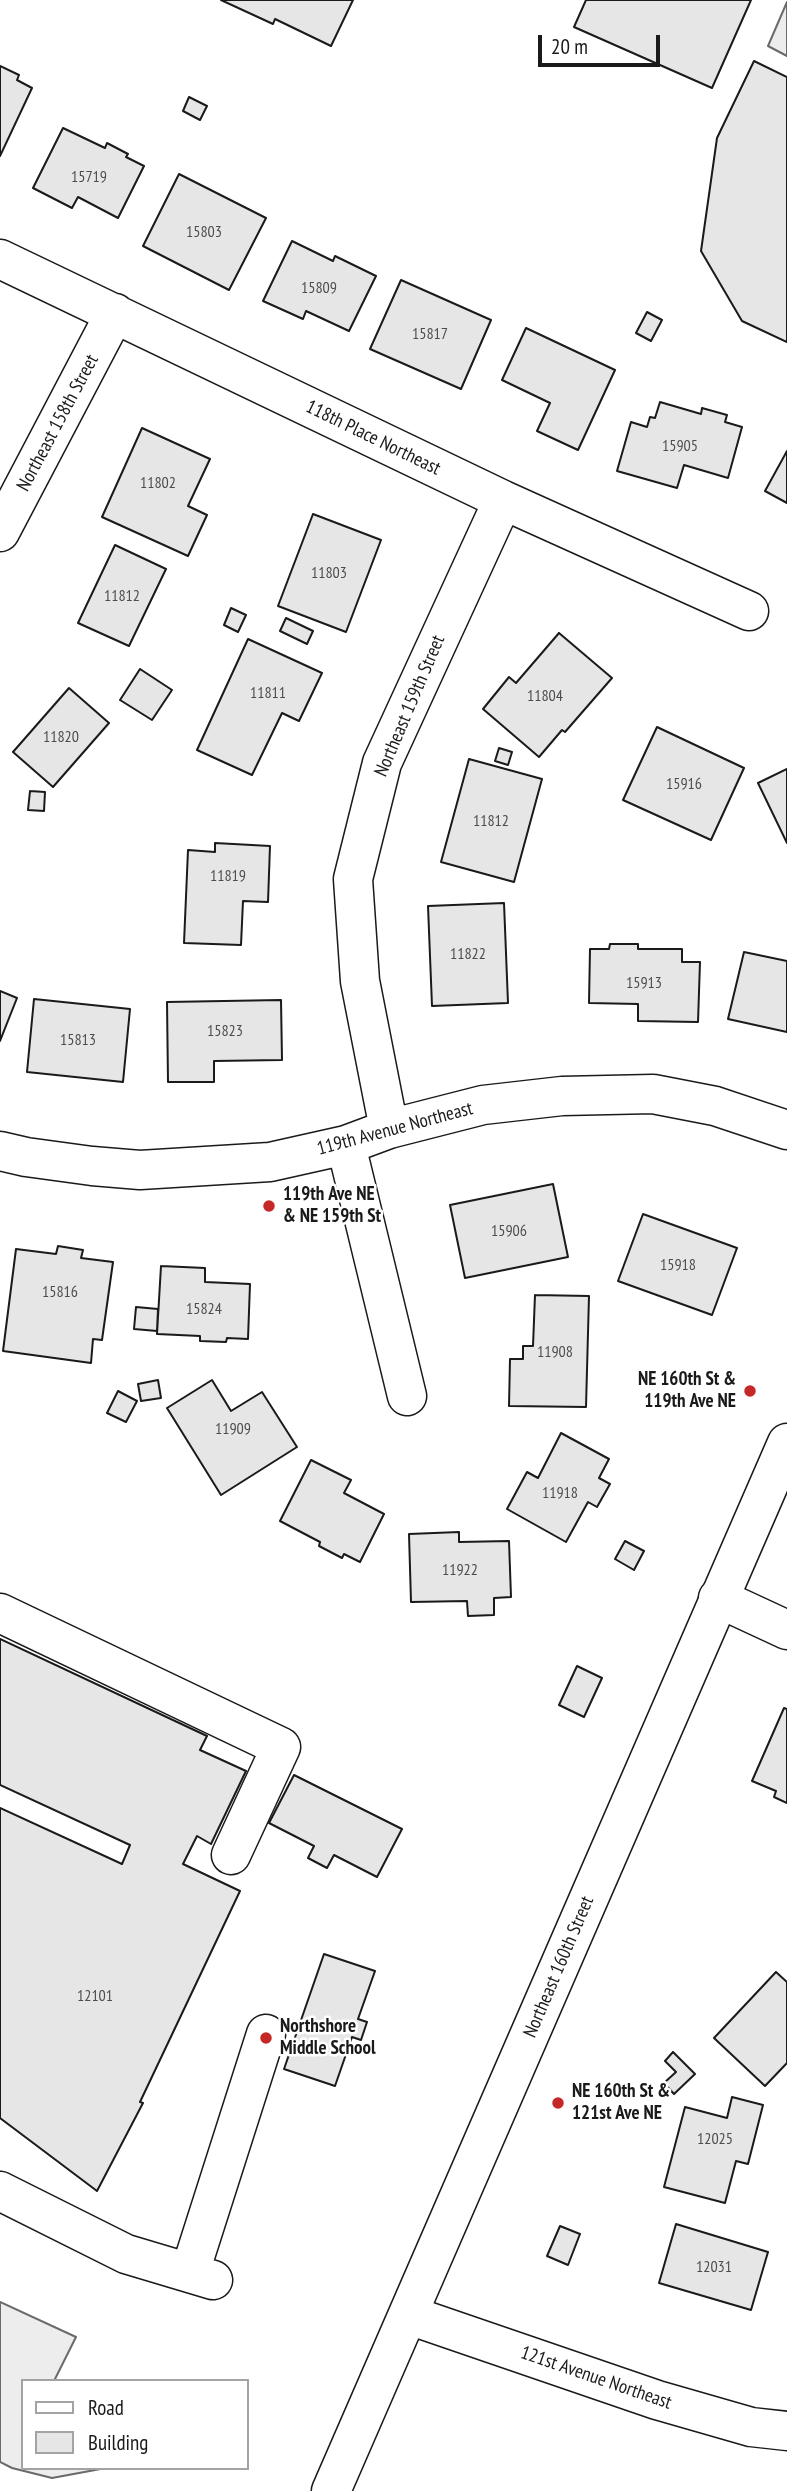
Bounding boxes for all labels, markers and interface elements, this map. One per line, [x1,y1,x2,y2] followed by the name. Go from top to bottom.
[542,21,664,65] scale bar
[551,33,588,60] text: 20 m
[71,167,107,187] house number: 15719
[186,222,222,242] house number: 15803
[301,278,337,298] house number: 15809
[412,324,448,344] house number: 15817
[12,351,104,495] street label: Northeast 158th Street
[302,396,444,480] street label: 118th Place Northeast
[662,436,698,456] house number: 15905
[140,473,176,493] house number: 11802
[311,563,347,583] house number: 11803
[104,586,140,606] house number: 11812
[370,632,450,780] street label: Northeast 159th Street
[250,683,286,703] house number: 11811
[527,686,563,706] house number: 11804
[43,727,79,747] house number: 11820
[666,774,702,794] house number: 15916
[473,811,509,831] house number: 11812
[210,866,246,886] house number: 11819
[450,944,486,964] house number: 11822
[626,973,662,993] house number: 15913
[207,1021,243,1041] house number: 15823
[60,1030,96,1050] house number: 15813
[315,1097,475,1161] street label: 119th Avenue Northeast
[283,1184,381,1228] place label: 119th Ave NE & NE 159th St
[261,1198,277,1214] marker: 119th Ave NE & NE 159th St
[491,1221,527,1241] house number: 15906
[660,1255,696,1275] house number: 15918
[42,1282,78,1302] house number: 15816
[186,1299,222,1319] house number: 15824
[537,1342,573,1362] house number: 11908
[638,1369,736,1413] place label: NE 160th St & 119th Ave NE
[742,1383,758,1399] marker: NE 160th St & 119th Ave NE
[215,1419,251,1439] house number: 11909
[542,1483,578,1503] house number: 11918
[442,1560,478,1580] house number: 11922
[519,1893,599,2041] street label: Northeast 160th Street
[77,1986,113,2006] house number: 12101
[280,2016,375,2060] place label: Northshore Middle School
[258,2030,274,2046] marker: Northshore Middle School
[572,2081,670,2125] place label: NE 160th St & 121st Ave NE
[550,2095,566,2111] marker: NE 160th St & 121st Ave NE
[697,2129,733,2149] house number: 12025
[696,2257,732,2277] house number: 12031
[518,2341,674,2415] street label: 121st Avenue Northeast
[21,2379,248,2470] legend
[88,2394,124,2421] text: Road
[88,2429,148,2456] text: Building

